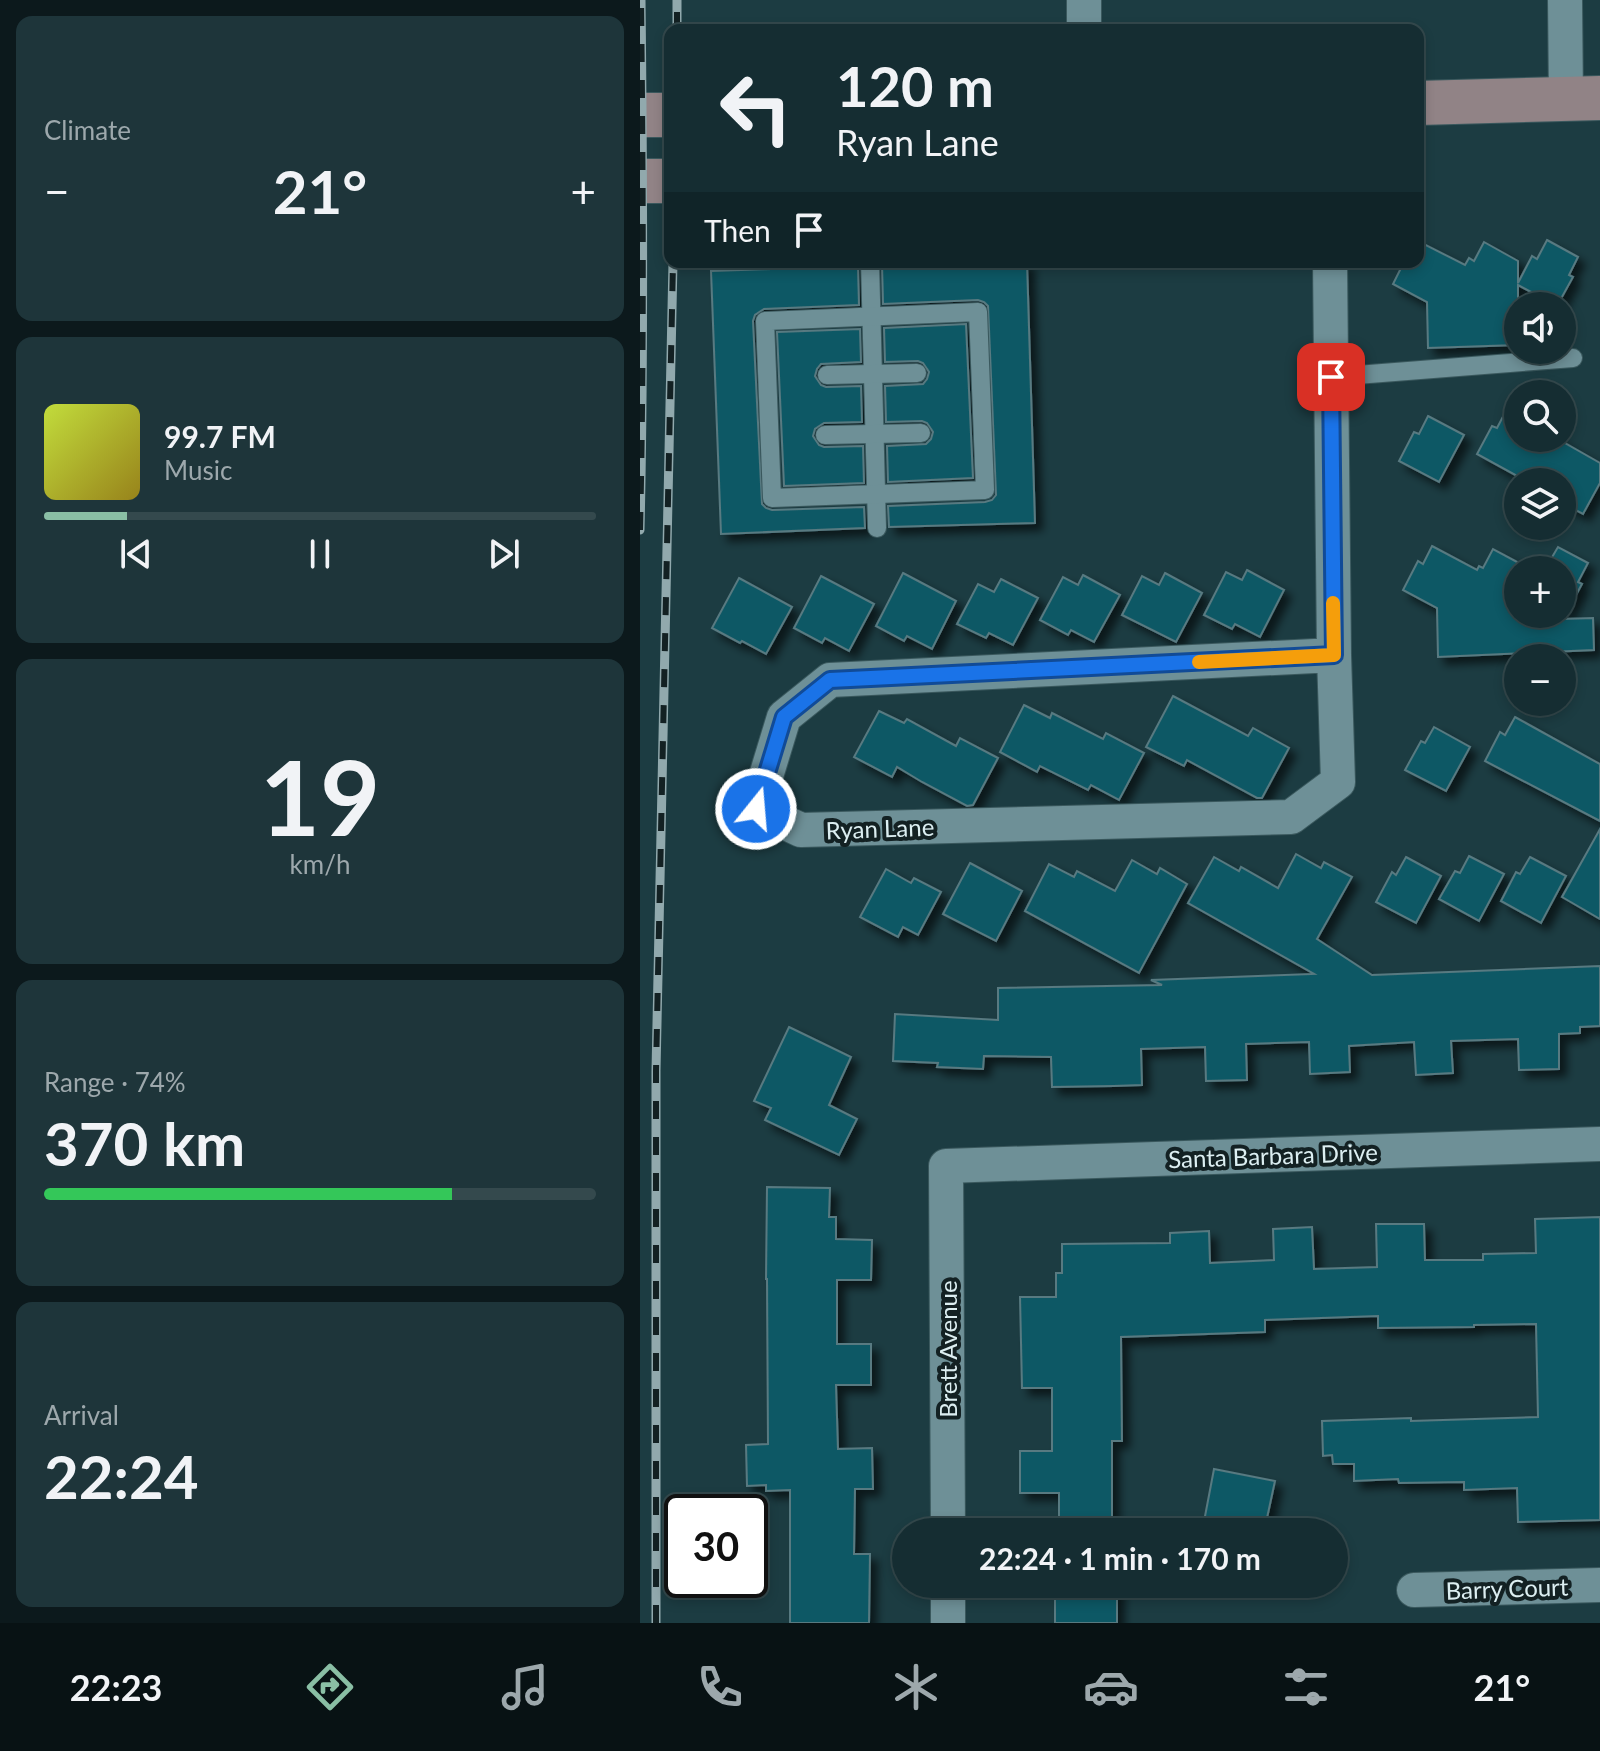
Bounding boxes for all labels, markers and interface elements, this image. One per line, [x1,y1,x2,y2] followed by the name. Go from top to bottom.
[836,52,994,119] text: 120 m
[704,56,808,160] icon: left
[44,114,131,146] text: Climate
[836,120,999,164] text: Ryan Lane
[273,155,367,227] text: 21°
[44,165,70,217] text: −
[570,165,596,217] text: +
[787,208,831,252] icon: arrive
[704,212,771,248] text: Then
[1504,292,1576,716] map controls
[1504,292,1576,364] button: sound
[1297,343,1365,411] pin
[1309,355,1353,399] icon: arrive
[1504,380,1576,452] button: search
[164,418,276,454] text: 99.7 FM
[164,454,232,486] text: Music
[1504,468,1576,540] button: layers
[114,532,158,576] icon: previous
[298,532,342,576] icon: pause
[482,532,526,576] icon: next
[1504,556,1576,628] button: +
[1504,644,1576,716] button: −
[260,733,380,858] text: 19
[714,767,798,851] position arrow
[825,812,935,844] street label: Ryan Lane
[290,848,350,880] text: km/h
[44,1066,186,1098] text: Range · 74%
[44,1107,245,1179] text: 370 km
[1168,1137,1378,1173] street label: Santa Barbara Drive
[933,1280,962,1418] street label: Brett Avenue
[44,1399,119,1431] text: Arrival
[44,1440,199,1512] text: 22:24
[664,1494,768,1598] speed limit sign: 30
[979,1540,1261,1576] text: 22:24 · 1 min · 170 m
[1445,1571,1569,1605] street label: Barry Court
[302,1659,358,1715] icon: directions
[497,1659,553,1715] icon: music
[692,1659,748,1715] icon: phone
[888,1659,944,1715] icon: climate
[1083,1659,1139,1715] icon: car
[1278,1659,1334,1715] icon: filters
[70,1665,162,1709] text: 22:23
[1474,1665,1530,1709] text: 21°

